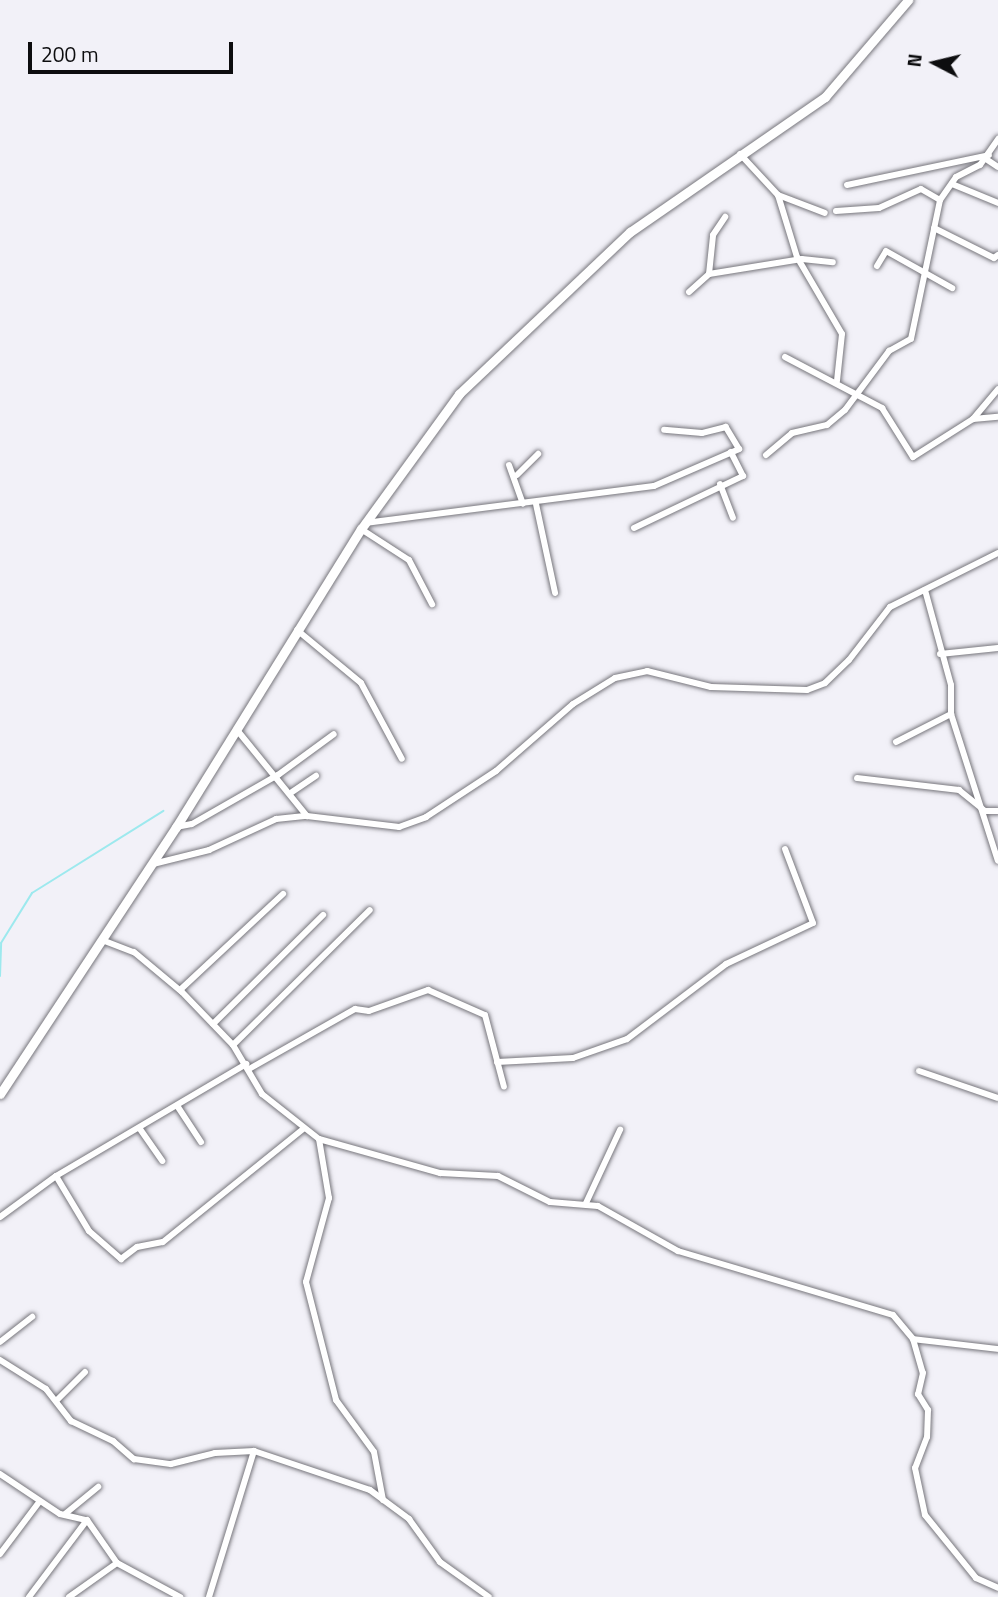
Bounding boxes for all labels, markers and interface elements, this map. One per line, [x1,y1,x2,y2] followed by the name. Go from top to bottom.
[32,28,236,72] scale bar
[900,28,970,98] north arrow
[41,38,98,70] text: 200 m
[898,52,929,69] text: N

